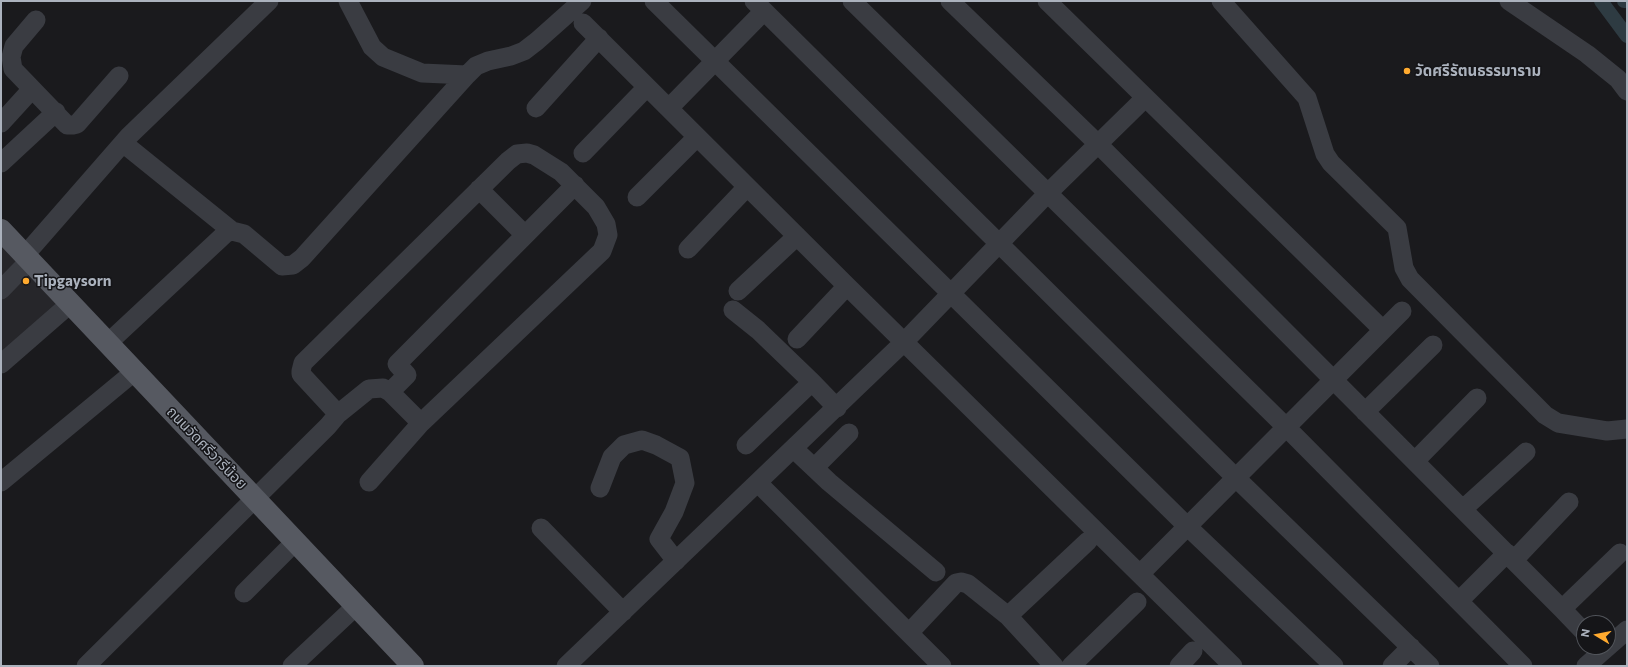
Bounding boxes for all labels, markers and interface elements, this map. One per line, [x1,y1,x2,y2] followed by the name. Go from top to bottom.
[1415,62,1541,80] place label: วัดศรีรัตนธรรมาราม
[1402,66,1412,76] marker: วัดศรีรัตนธรรมาราม
[34,272,112,290] place label: Tipgaysorn
[21,276,31,286] marker: Tipgaysorn
[163,403,251,493] street label: ถนนวัดศรีวารีน้อย
[1576,615,1616,655] north arrow
[1578,628,1592,638] text: N

